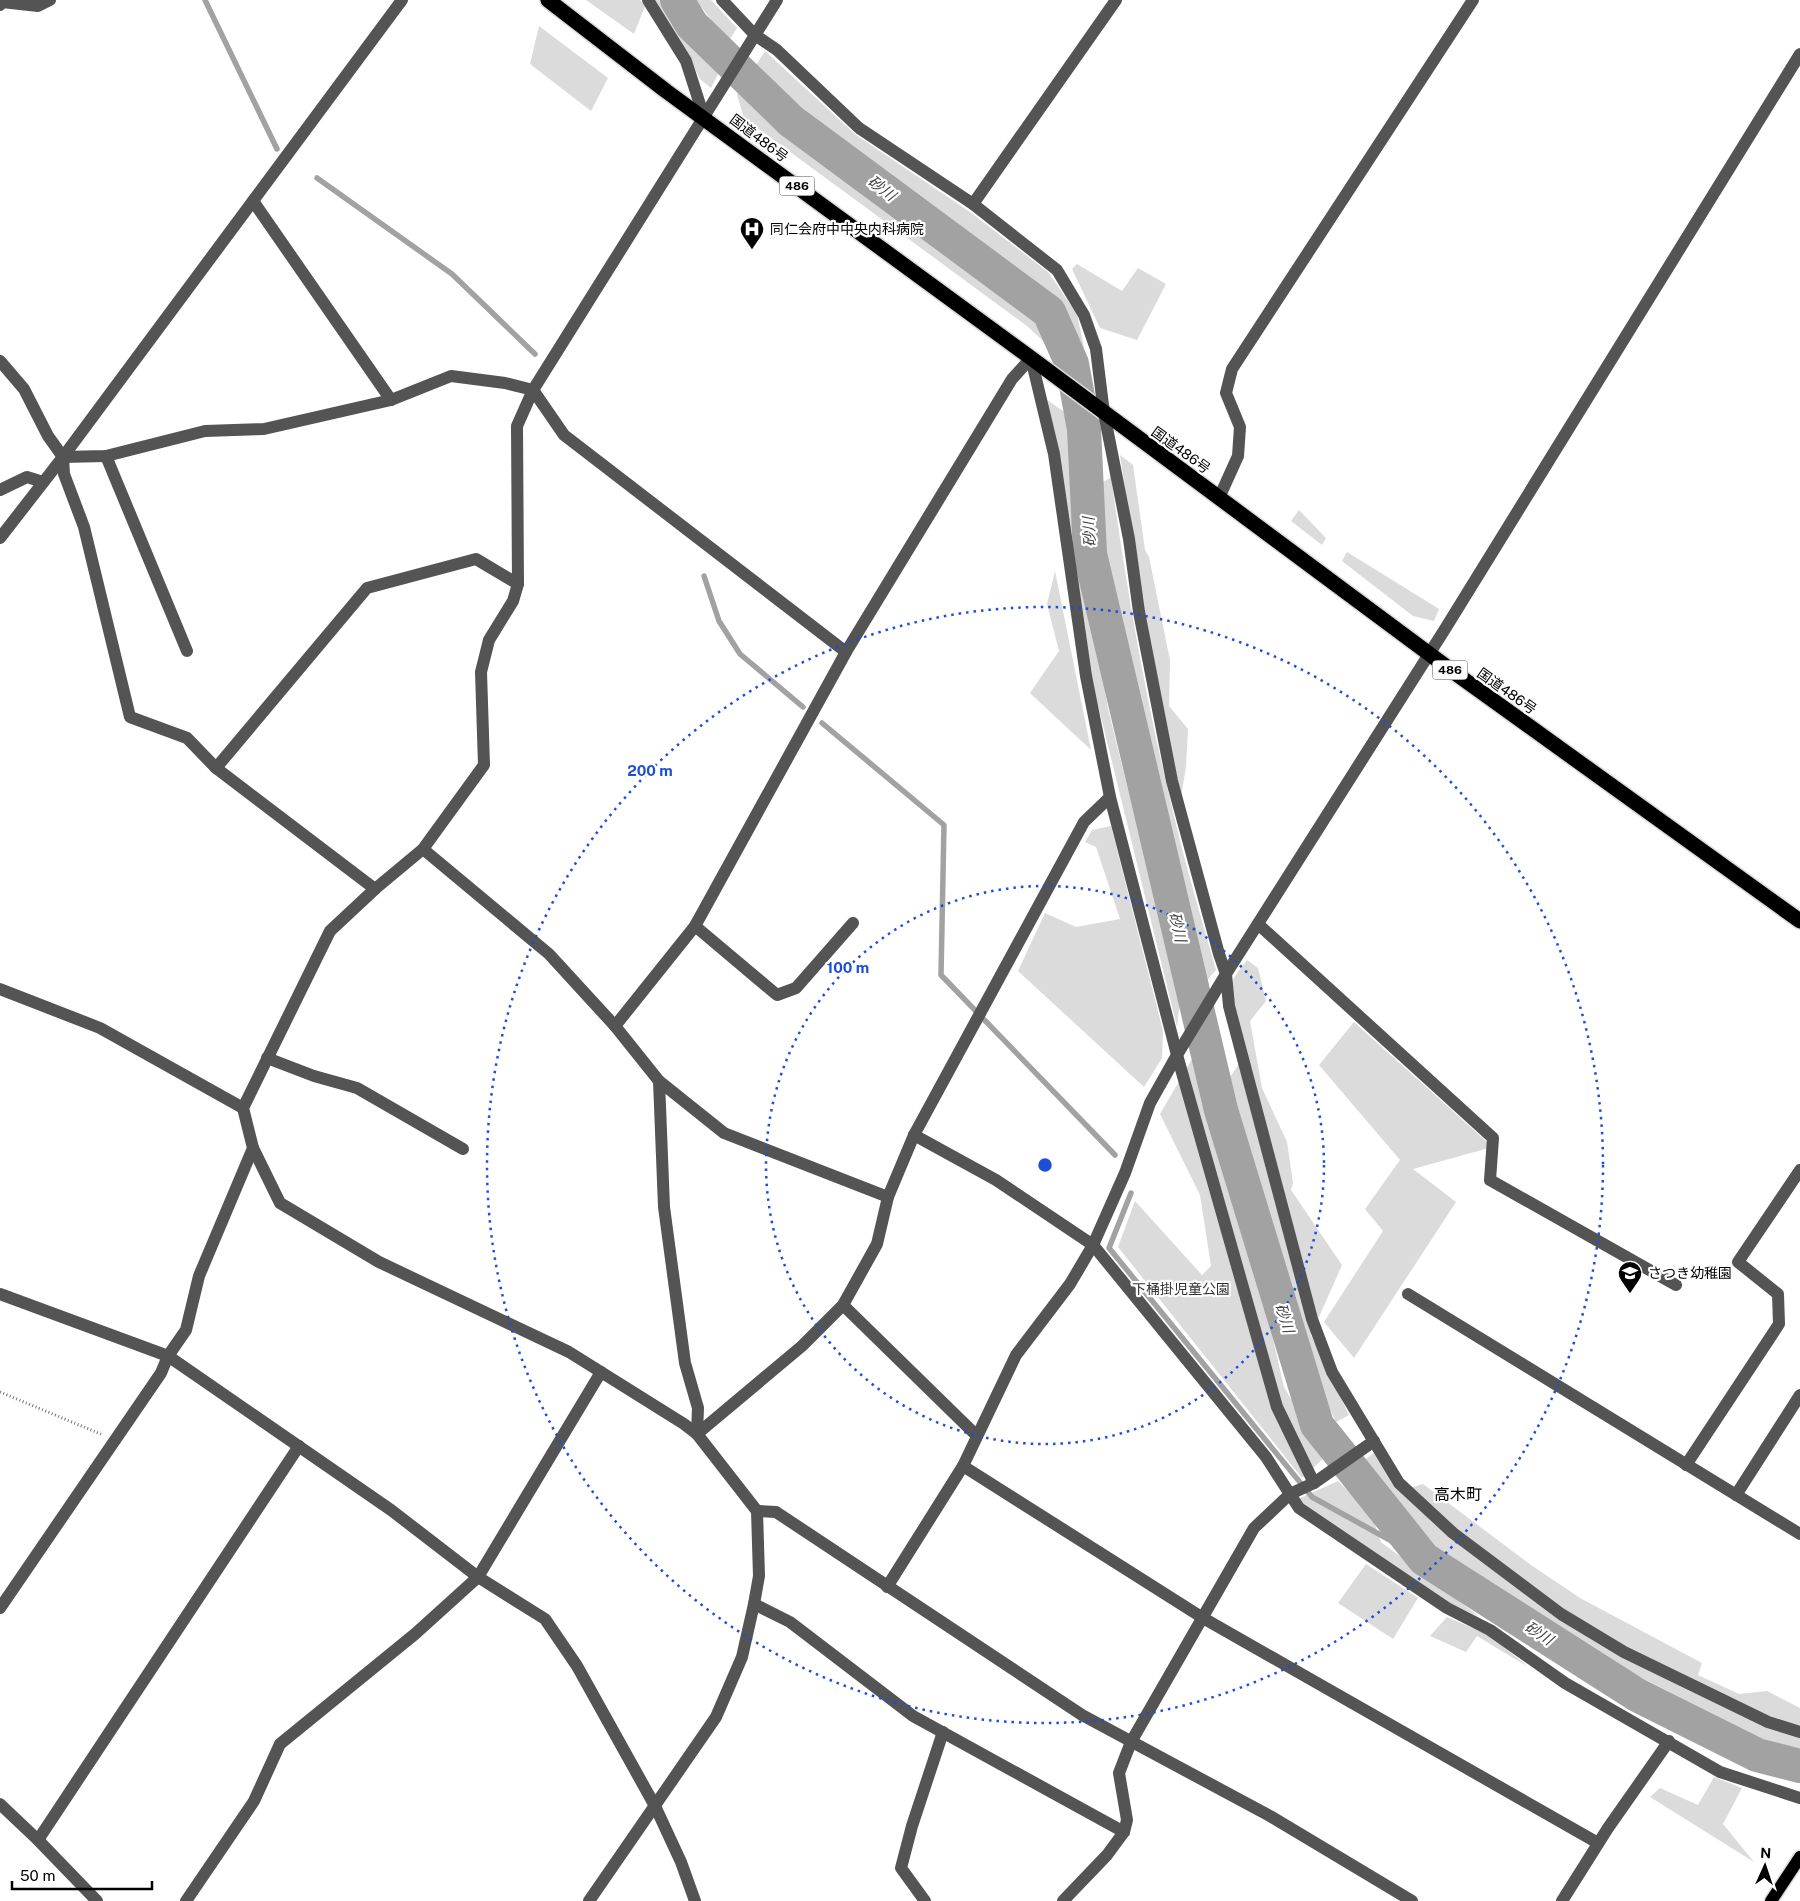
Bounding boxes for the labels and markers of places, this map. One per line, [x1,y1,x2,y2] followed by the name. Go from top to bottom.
[739,216,765,250] hospital icon: 同仁会府中中央内科病院
[770,221,924,237] place label: 同仁会府中中央内科病院
[1036,1156,1054,1174] centre of rings
[1617,1260,1643,1294] school or university icon: さつき幼稚園
[1648,1265,1732,1281] place label: さつき幼稚園

